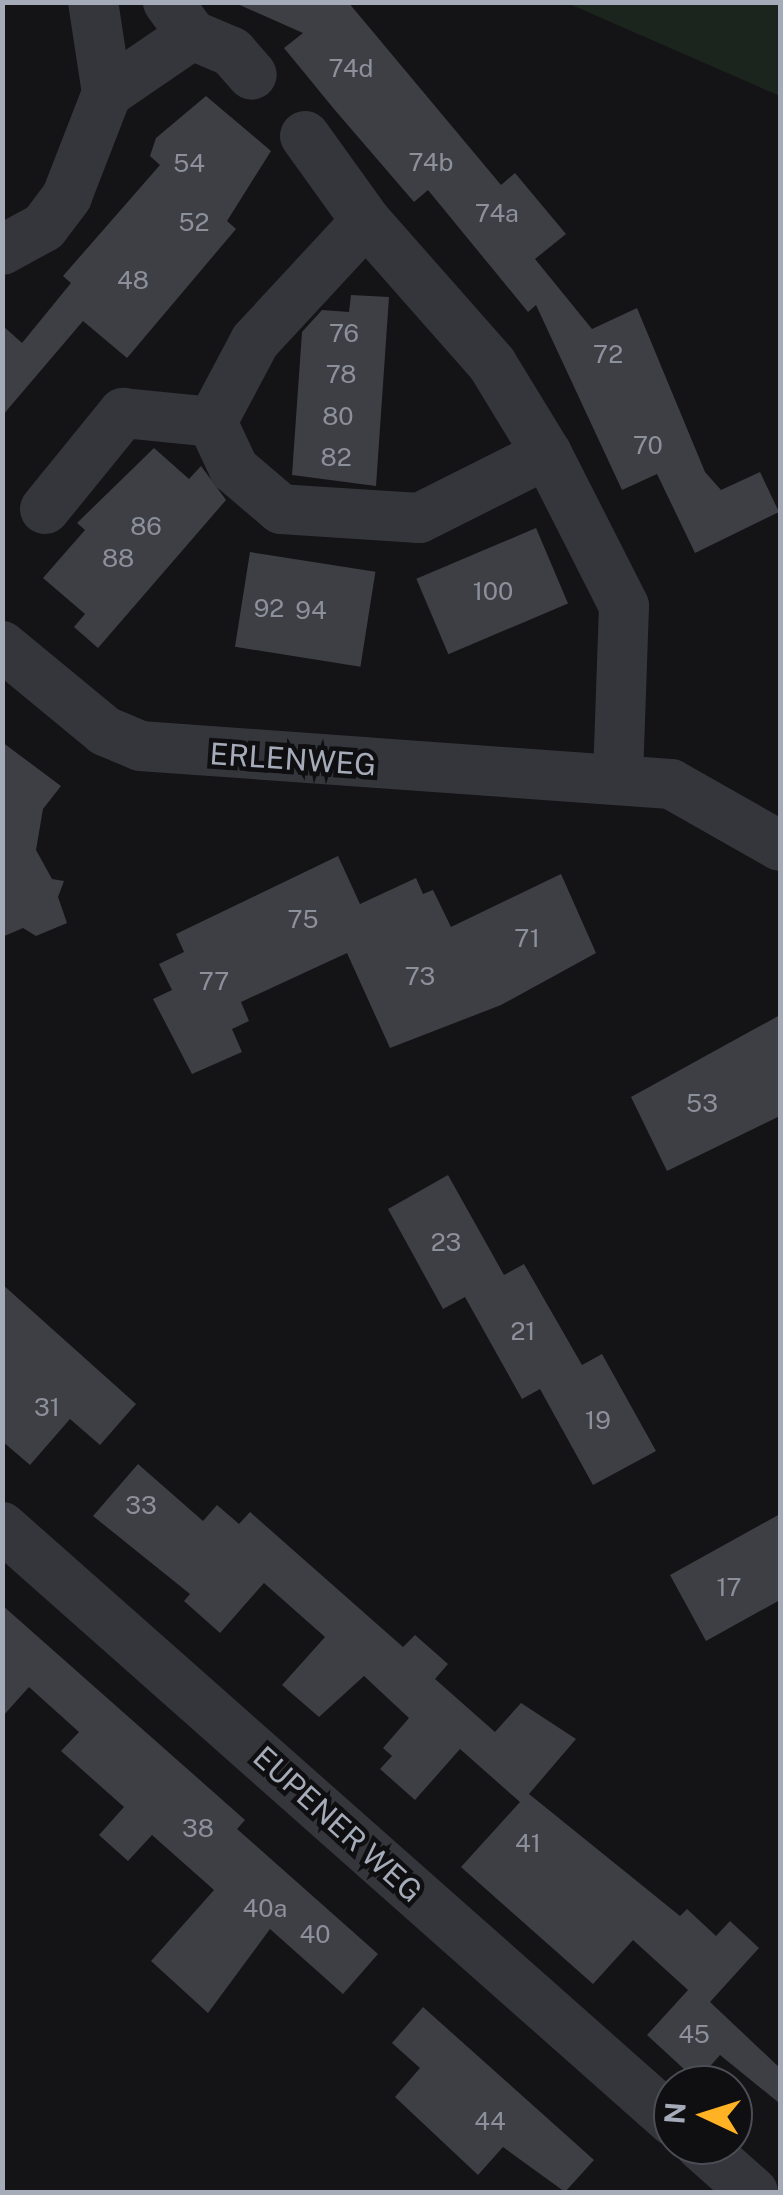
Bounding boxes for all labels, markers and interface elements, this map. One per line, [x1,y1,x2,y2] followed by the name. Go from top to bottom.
[329,53,373,83] house number: 74d
[409,147,453,177] house number: 74b
[173,148,205,178] house number: 54
[475,198,519,228] house number: 74a
[179,207,209,237] house number: 52
[117,265,149,295] house number: 48
[329,318,359,348] house number: 76
[593,339,623,369] house number: 72
[326,359,356,389] house number: 78
[322,401,354,431] house number: 80
[633,430,663,460] house number: 70
[320,442,352,472] house number: 82
[130,511,162,541] house number: 86
[102,543,134,573] house number: 88
[473,576,513,606] house number: 100
[254,593,284,623] house number: 92
[295,595,327,625] house number: 94
[208,735,378,783] street label: ERLENWEG
[287,904,319,934] house number: 75
[514,923,540,953] house number: 71
[405,961,435,991] house number: 73
[199,966,229,996] house number: 77
[686,1088,718,1118] house number: 53
[431,1227,461,1257] house number: 23
[510,1316,536,1346] house number: 21
[34,1392,60,1422] house number: 31
[585,1405,611,1435] house number: 19
[125,1490,157,1520] house number: 33
[716,1572,742,1602] house number: 17
[246,1738,430,1910] street label: EUPENER WEG
[182,1813,214,1843] house number: 38
[515,1828,541,1858] house number: 41
[243,1893,287,1923] house number: 40a
[299,1919,331,1949] house number: 40
[678,2019,710,2049] house number: 45
[653,2065,753,2165] north arrow
[657,2101,692,2125] text: N
[474,2106,506,2136] house number: 44

